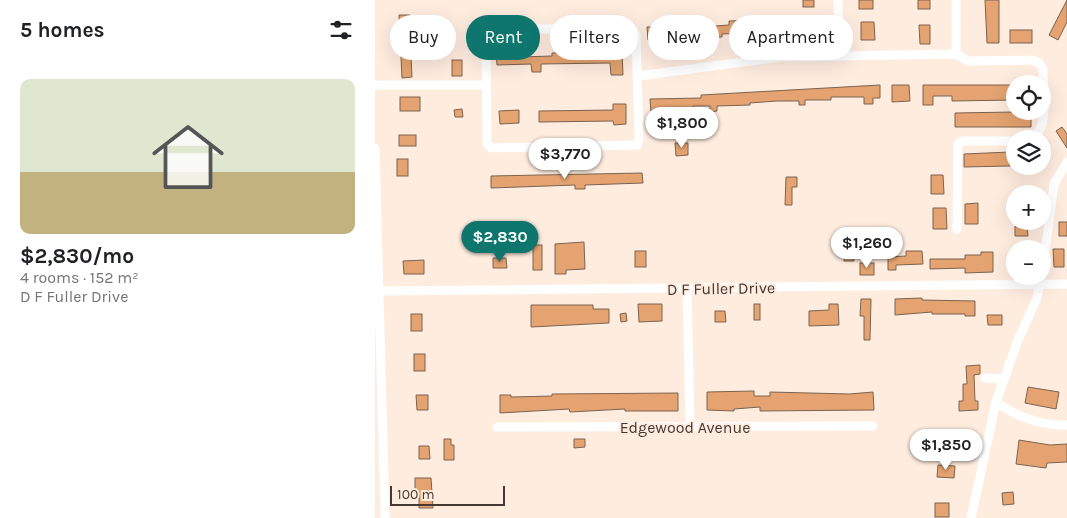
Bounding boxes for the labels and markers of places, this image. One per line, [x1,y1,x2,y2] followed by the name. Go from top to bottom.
[641,106,723,149] pin: $1,800
[524,138,606,180] pin: $3,770
[459,220,541,263] pin: $2,830
[826,226,908,269] pin: $1,260
[905,428,987,471] pin: $1,850

